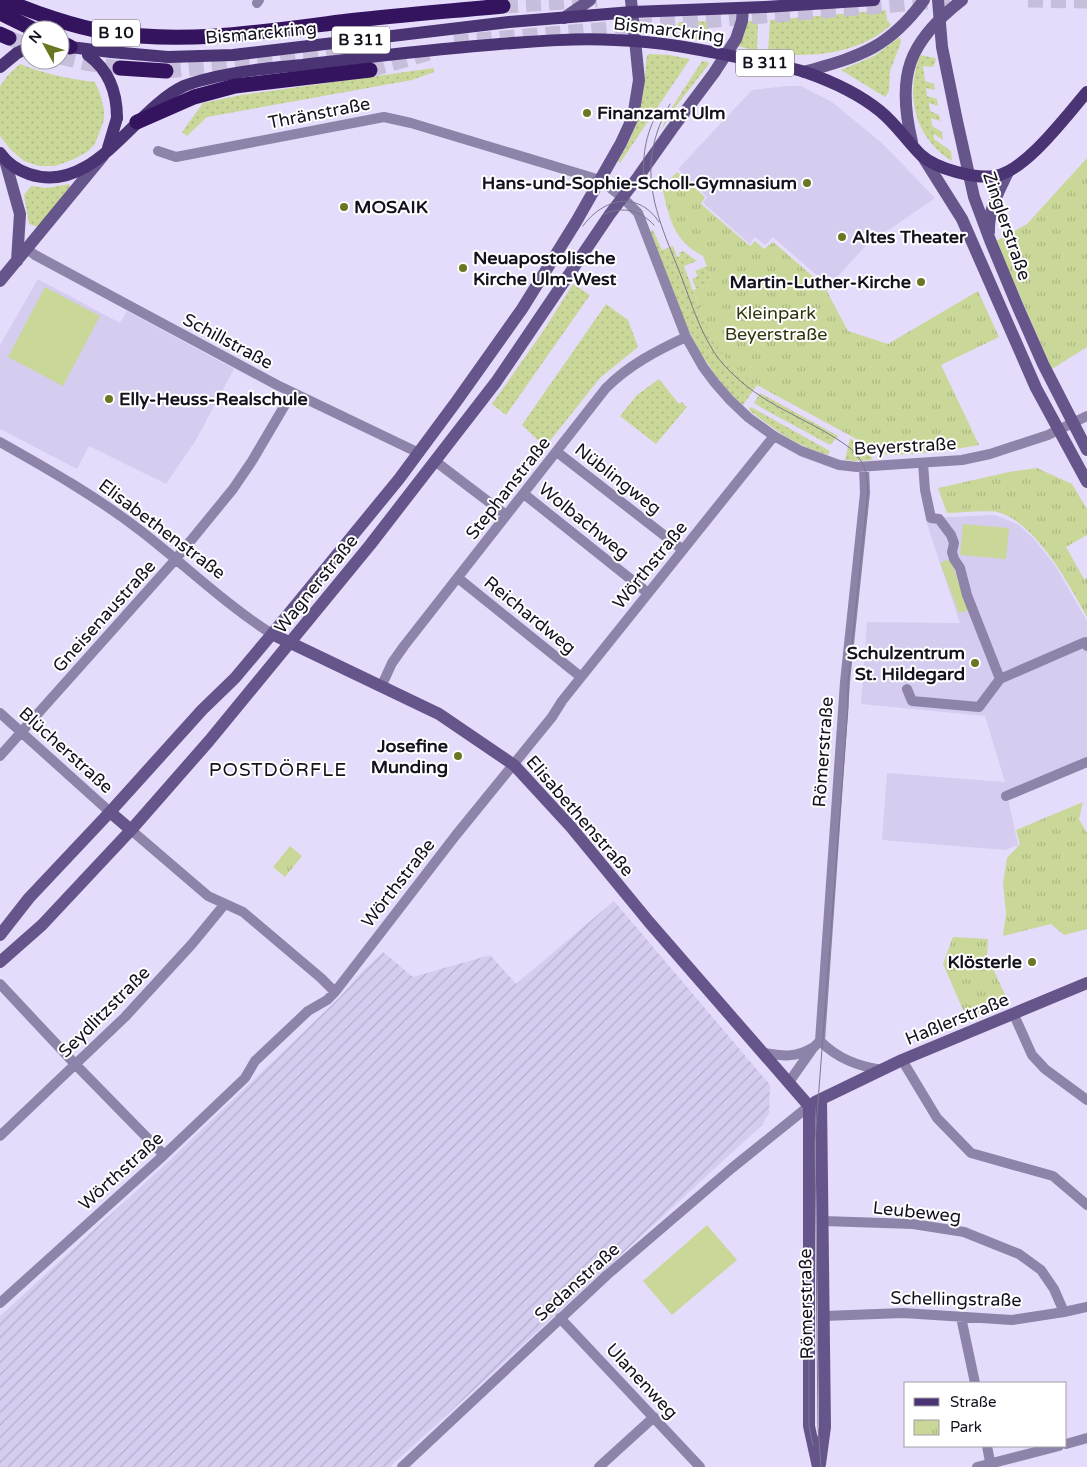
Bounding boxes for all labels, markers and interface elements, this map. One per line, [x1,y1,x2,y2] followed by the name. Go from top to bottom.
[612,12,726,48] street label: Bismarckring
[204,17,318,49] street label: Bismarckring
[92,19,140,46] road number: B 10
[20,20,70,70] north arrow
[332,26,390,54] road number: B 311
[25,27,46,47] text: N
[736,49,794,76] road number: B 311
[266,92,372,134] street label: Thränstraße
[597,102,726,124] place label: Finanzamt Ulm
[581,107,593,119] marker: Finanzamt Ulm
[978,169,1036,283] street label: Zinglerstraße
[482,172,797,194] place label: Hans-und-Sophie-Scholl-Gymnasium
[801,177,813,189] marker: Hans-und-Sophie-Scholl-Gymnasium
[354,196,428,218] place label: MOSAIK
[338,201,350,213] marker: MOSAIK
[852,226,967,248] place label: Altes Theater
[836,231,848,243] marker: Altes Theater
[473,247,616,290] place label: Neuapostolische Kirche Ulm-West
[457,262,469,274] marker: Neuapostolische Kirche Ulm-West
[729,271,911,293] place label: Martin-Luther-Kirche
[915,276,927,288] marker: Martin-Luther-Kirche
[725,302,827,345] park label: Kleinpark Beyerstraße
[179,308,277,374] street label: Schillstraße
[119,388,308,410] place label: Elly-Heuss-Realschule
[103,393,115,405] marker: Elly-Heuss-Realschule
[461,432,555,544] street label: Stephanstraße
[853,432,957,460] street label: Beyerstraße
[570,438,666,520] street label: Nüblingweg
[94,474,230,584] street label: Elisabethenstraße
[534,478,634,564] street label: Wolbachweg
[608,517,692,613] street label: Wörthstraße
[270,530,362,638] street label: Wagnerstraße
[48,555,160,677] street label: Gneisenaustraße
[480,571,580,659] street label: Reichardweg
[847,642,965,685] place label: Schulzentrum St. Hildegard
[969,657,981,669] marker: Schulzentrum St. Hildegard
[808,696,838,808] street label: Römerstraße
[14,702,118,798] street label: Blücherstraße
[371,735,448,778] place label: Josefine Munding
[452,750,464,762] marker: Josefine Munding
[521,751,639,881] street label: Elisabethenstraße
[209,759,347,781] district label: POSTDÖRFLE
[356,834,440,932] street label: Wörthstraße
[947,951,1022,973] place label: Klösterle
[1026,956,1038,968] marker: Klösterle
[54,962,154,1062] street label: Seydlitzstraße
[902,988,1012,1050] street label: Haßlerstraße
[74,1127,168,1215] street label: Wörthstraße
[872,1196,962,1228] street label: Leubeweg
[530,1238,624,1326] street label: Sedanstraße
[794,1248,818,1360] street label: Römerstraße
[890,1287,1022,1311] street label: Schellingstraße
[601,1339,683,1423] street label: Ulanenweg
[904,1382,1067,1447] legend
[950,1393,996,1411] text: Straße
[950,1418,982,1436] text: Park

